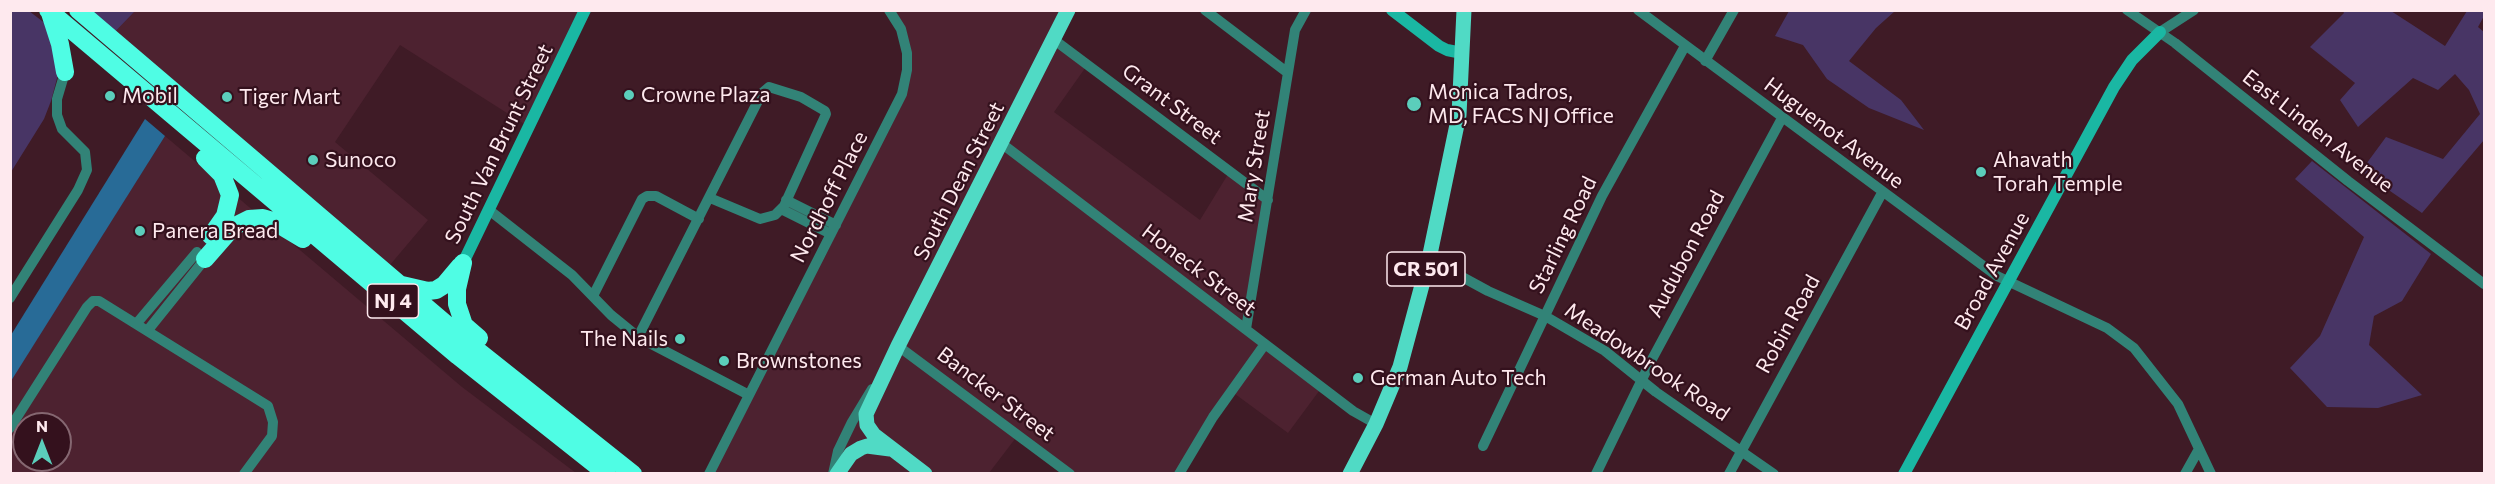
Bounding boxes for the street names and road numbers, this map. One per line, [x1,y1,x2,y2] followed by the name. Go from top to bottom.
[440,40,558,248] street label: South Van Brunt Street
[1117,58,1227,150] street label: Grant Street
[2238,64,2398,198] street label: East Linden Avenue
[1759,72,1909,194] street label: Huguenot Avenue
[908,98,1010,264] street label: South Dean Street
[1233,108,1275,224] street label: Mary Street
[785,127,873,267] street label: Nordhoff Place
[1524,172,1602,298] street label: Starling Road
[1642,186,1730,322] street label: Audubon Road
[1949,207,2035,335] street label: Broad Avenue
[1137,219,1261,321] street label: Honeck Street
[1387,252,1465,286] road number: CR 501
[1751,270,1825,378] street label: Robin Road
[368,284,418,318] road number: NJ 4
[1560,298,1734,426] street label: Meadowbrook Road
[932,342,1060,446] street label: Bancker Street

